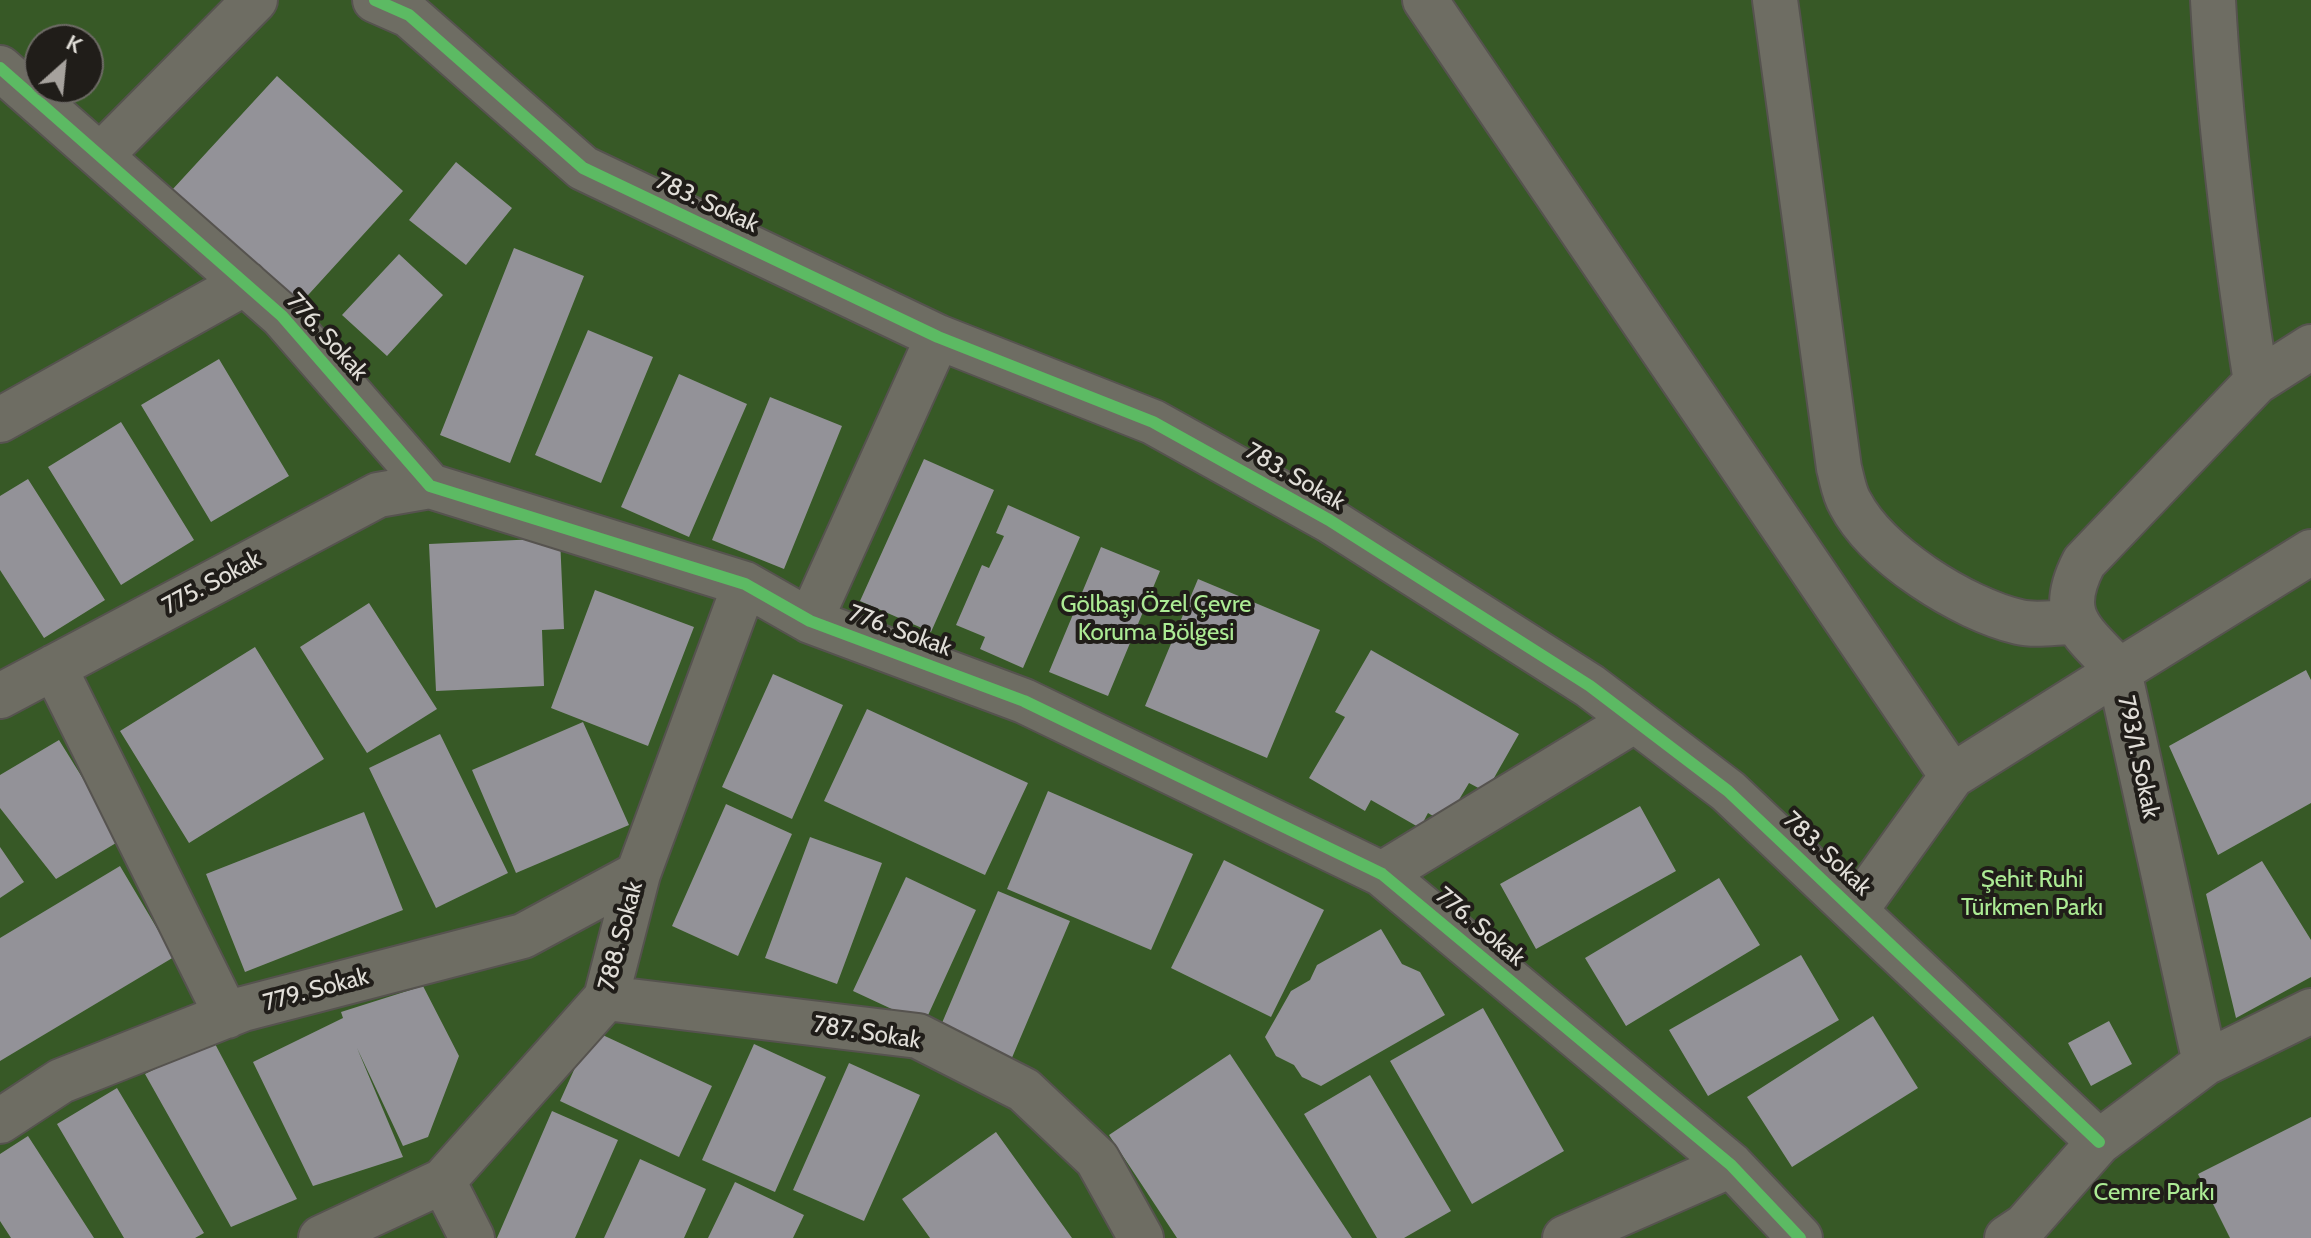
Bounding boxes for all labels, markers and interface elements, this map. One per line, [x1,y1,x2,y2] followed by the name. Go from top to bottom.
[24,24,104,104] north arrow
[62,29,86,59] text: K
[651,167,763,239] street label: 783. Sokak
[280,287,374,387] street label: 776. Sokak
[1240,437,1350,517] street label: 783. Sokak
[158,545,266,621] street label: 775. Sokak
[1061,591,1251,647] park label: Gölbaşı Özel Çevre Koruma Bölgesi
[844,599,956,663] street label: 776. Sokak
[2111,693,2165,821] street label: 793/1. Sokak
[1777,806,1877,902] street label: 783. Sokak
[1961,866,2103,922] park label: Şehit Ruhi Türkmen Parkı
[593,878,649,994] street label: 788. Sokak
[1429,881,1531,973] street label: 776. Sokak
[260,962,372,1018] street label: 779. Sokak
[811,1010,923,1056] street label: 787. Sokak
[2093,1179,2215,1207] park label: Cemre Parkı

